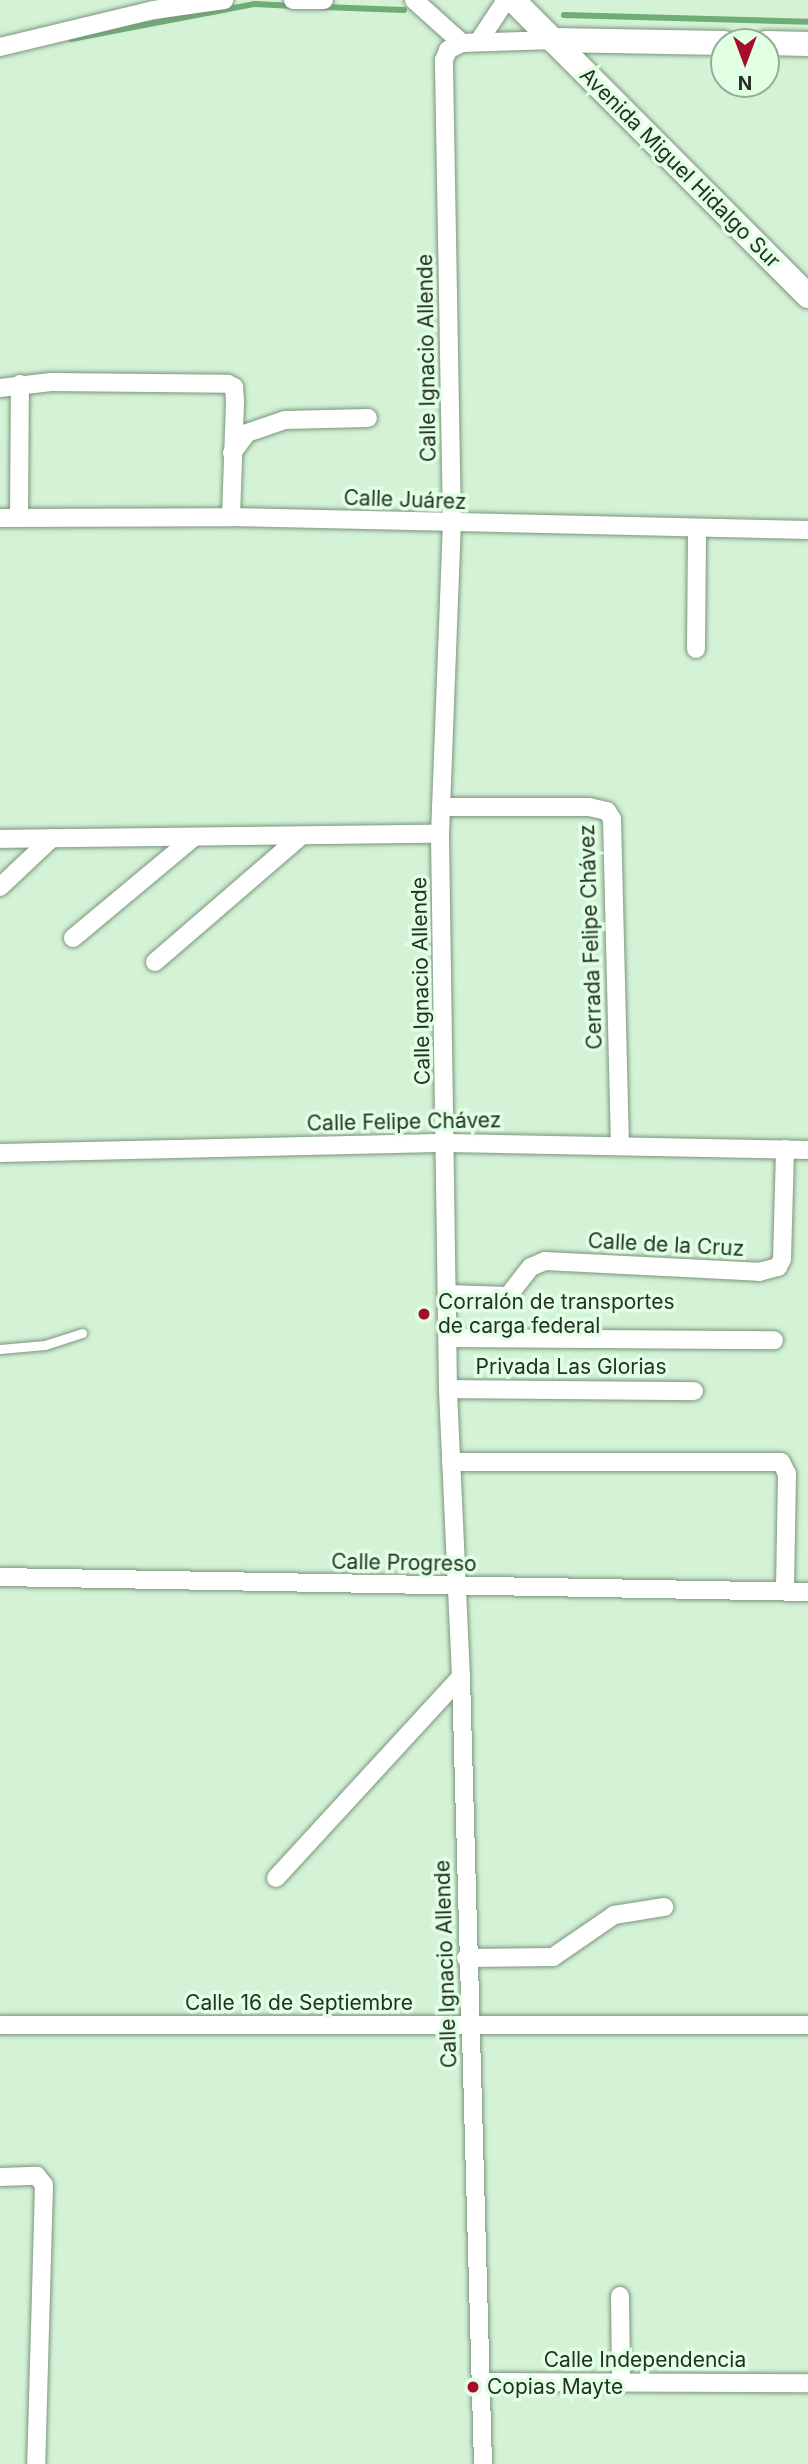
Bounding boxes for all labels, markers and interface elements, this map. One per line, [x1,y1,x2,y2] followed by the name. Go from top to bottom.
[710,28,780,98] north arrow
[575,63,785,273] street label: Avenida Miguel Hidalgo Sur
[738,71,752,94] text: N
[413,254,441,462] street label: Calle Ignacio Allende
[343,485,467,515] street label: Calle Juárez
[574,824,608,1050] street label: Cerrada Felipe Chávez
[407,877,435,1085] street label: Calle Ignacio Allende
[306,1108,502,1136] street label: Calle Felipe Chávez
[587,1228,745,1262] street label: Calle de la Cruz
[438,1289,675,1339] place label: Corralón de transportes de carga federal
[416,1306,432,1322] marker: Corralón de transportes de carga federal
[476,1354,666,1380] street label: Privada Las Glorias
[331,1549,477,1577] street label: Calle Progreso
[430,1860,462,2068] street label: Calle Ignacio Allende
[185,1990,413,2016] street label: Calle 16 de Septiembre
[544,2347,746,2373] street label: Calle Independencia
[487,2374,623,2400] place label: Copias Mayte
[465,2379,481,2395] marker: Copias Mayte

